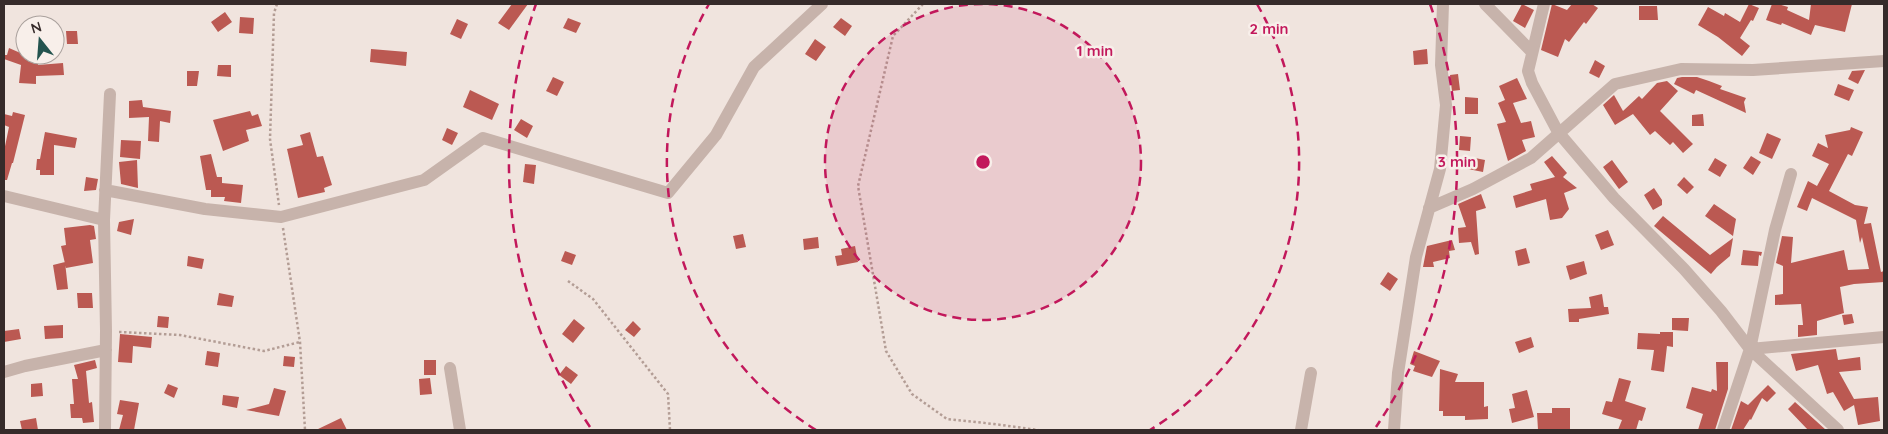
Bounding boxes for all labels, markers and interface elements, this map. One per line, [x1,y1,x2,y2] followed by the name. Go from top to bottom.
[15,15,65,65] north arrow
[29,17,44,38] text: N
[1249,19,1289,38] text: 2 min
[1077,41,1113,60] text: 1 min
[1438,152,1476,171] text: 3 min
[974,153,992,171] centre of rings

